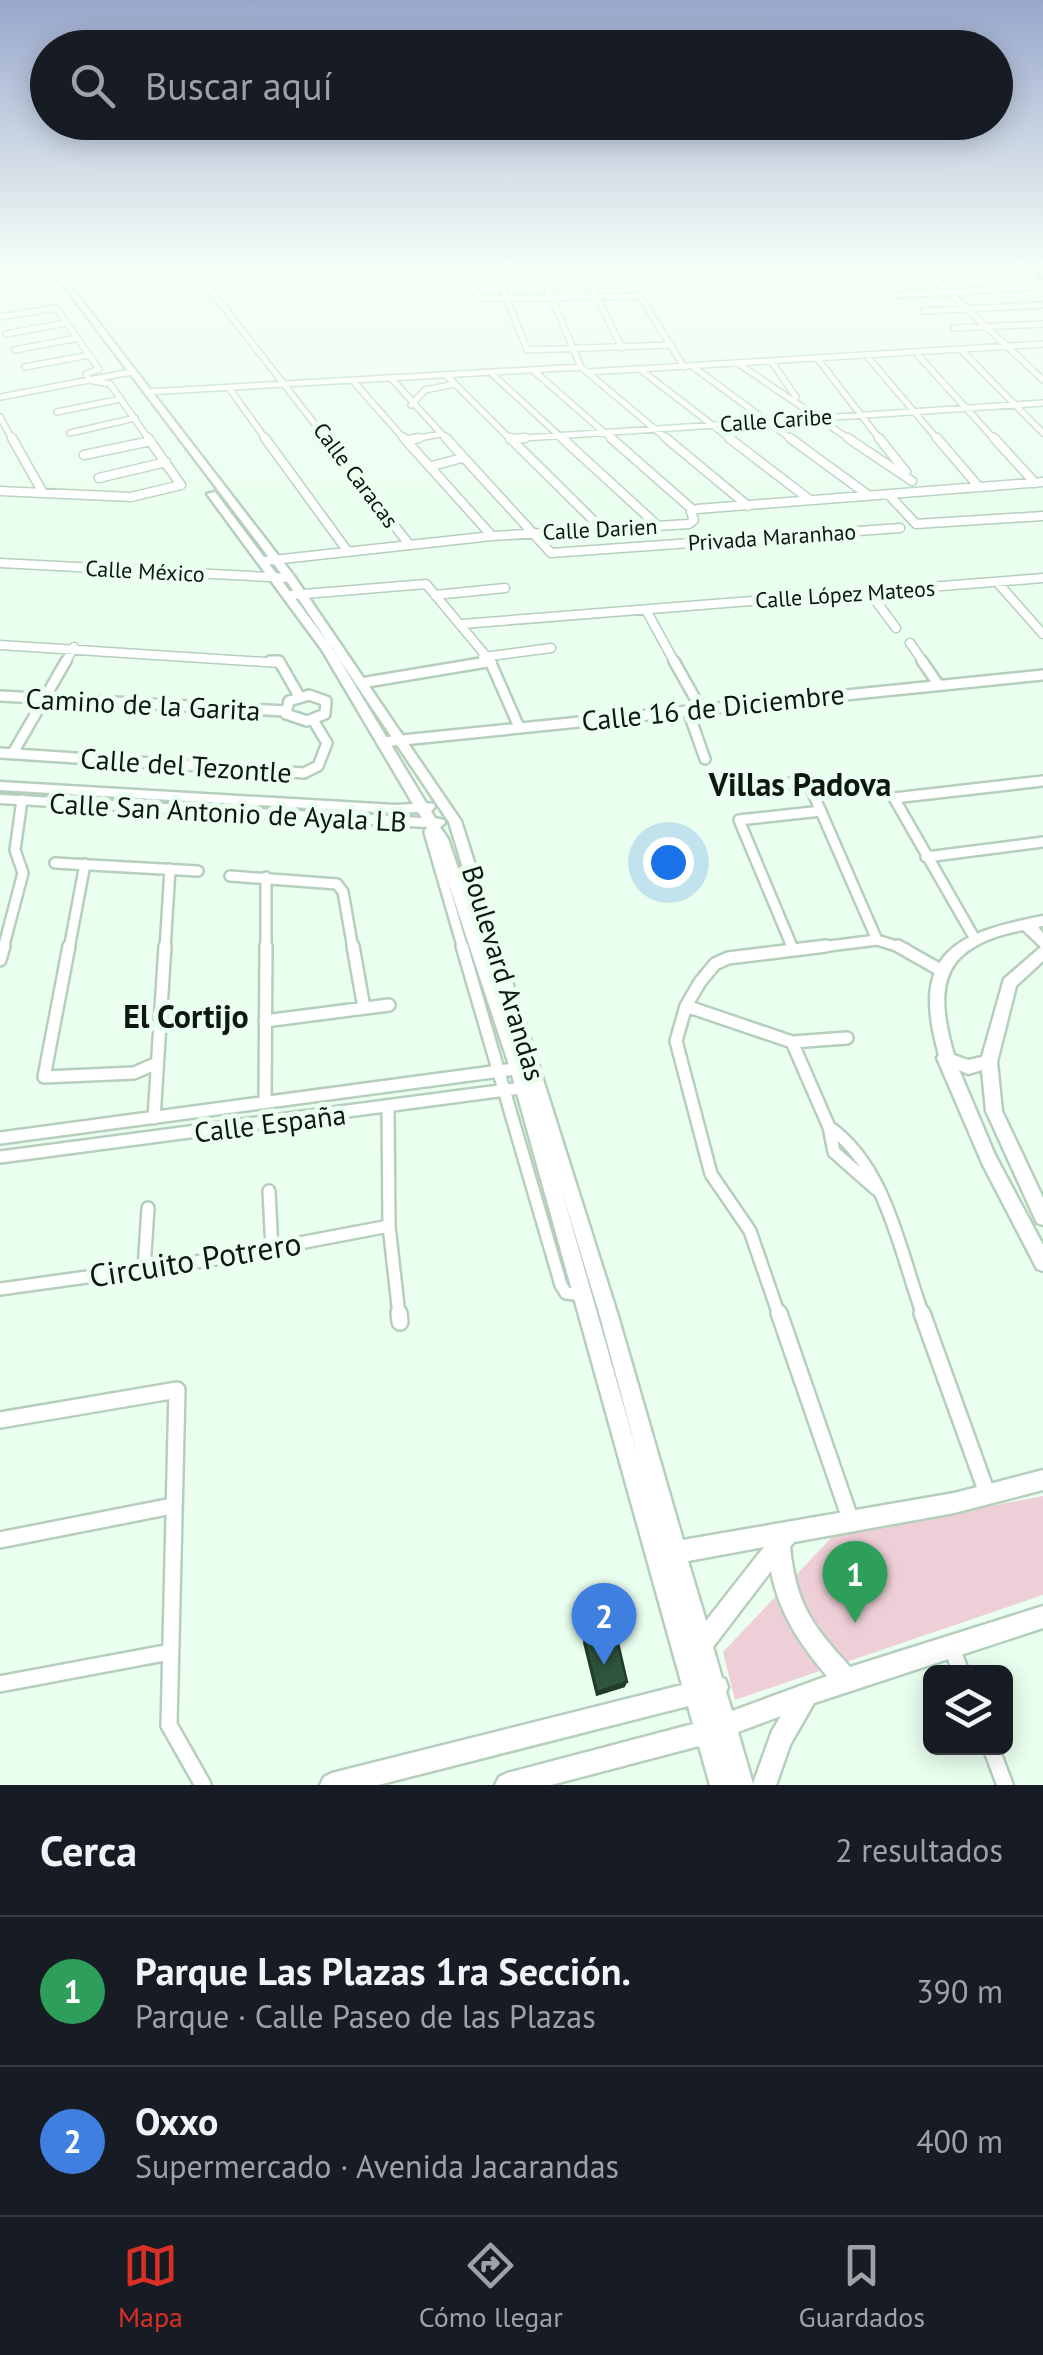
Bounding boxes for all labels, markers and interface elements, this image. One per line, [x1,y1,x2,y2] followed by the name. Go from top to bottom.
[30,30,1013,140] search box
[65,58,120,113] icon: search
[145,61,333,110] text: Buscar aquí
[719,402,833,438] street label: Calle Caribe
[307,417,405,533] street label: Calle Caracas
[542,512,658,546] street label: Calle Darien
[687,517,857,557] street label: Privada Maranhao
[85,554,205,588] street label: Calle México
[754,574,936,614] street label: Calle López Mateos
[580,675,846,739] street label: Calle 16 de Diciembre
[25,679,261,729] street label: Camino de la Garita
[79,739,293,791] street label: Calle del Tezontle
[708,763,891,805] district label: Villas Padova
[48,784,408,840] street label: Calle San Antonio de Ayala LB
[643,837,694,888] your location
[454,861,554,1085] street label: Boulevard Arandas
[123,995,249,1037] district label: El Cortijo
[192,1095,348,1151] street label: Calle España
[86,1222,304,1296] street label: Circuito Potrero
[822,1540,888,1623] pin: 1
[572,1582,636,1665] pin: 2
[923,1665,1013,1755] map controls
[923,1665,1013,1755] button: layers
[40,1823,137,1878] text: Cerca
[835,1829,1003,1871] text: 2 resultados
[135,1946,631,1995] text: Parque Las Plazas 1ra Sección.
[63,1970,82,2012] text: 1
[916,1970,1003,2012] text: 390 m
[135,1995,596,2037] text: Parque · Calle Paseo de las Plazas
[135,2096,218,2145] text: Oxxo
[63,2120,82,2162] text: 2
[916,2120,1003,2162] text: 400 m
[135,2145,619,2187] text: Supermercado · Avenida Jacarandas
[118,2238,183,2335] tab: Mapa
[419,2238,563,2335] tab: Cómo llegar
[799,2238,925,2335] tab: Guardados

